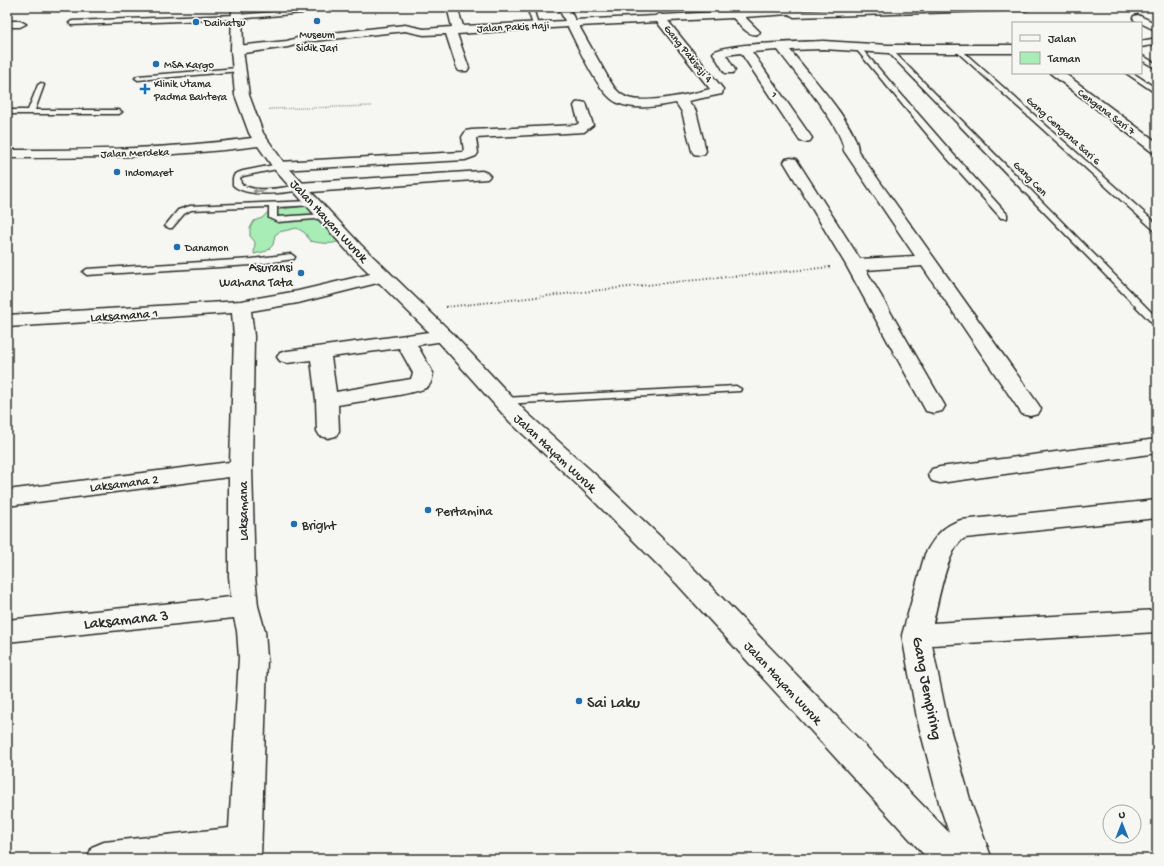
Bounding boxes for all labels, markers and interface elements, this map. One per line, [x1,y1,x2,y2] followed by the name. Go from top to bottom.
[312,16,322,26] marker: Museum Sidik Jari
[191,17,201,27] marker: Daihatsu
[203,18,245,30] place label: Daihatsu
[477,20,550,36] street label: Jalan Pakis Haji
[1012,22,1142,74] legend
[661,23,715,86] street label: Gang Pakisaji 4
[296,30,338,55] place label: Museum Sidik Jari
[1048,33,1076,47] text: Jalan
[1047,53,1080,67] text: Taman
[151,59,161,69] marker: MSA Kargo
[164,60,214,72] place label: MSA Kargo
[153,79,228,104] place label: Klinik Utama Padma Bahtera
[139,83,151,95] marker: Klinik Utama Padma Bahtera
[1075,87,1137,138] street label: Cengana Sari 7
[767,89,780,101] street label: 1
[1023,95,1103,168] street label: Gang Cengana Sari 6
[101,147,170,161] street label: Jalan Merdeka
[1010,159,1050,200] street label: Gang Cen
[112,167,122,177] marker: Indomaret
[125,168,175,180] place label: Indomaret
[286,177,371,267] street label: Jalan Hayam Wuruk
[253,187,266,194] one-way arrow
[172,242,182,252] marker: Danamon
[184,243,229,255] place label: Danamon
[219,261,294,291] place label: Asuransi Wahana Tata
[296,268,306,278] marker: Asuransi Wahana Tata
[90,307,159,326] street label: Laksamana 1
[510,412,600,497] street label: Jalan Hayam Wuruk
[89,473,160,496] street label: Laksamana 2
[237,480,252,541] street label: Laksamana
[423,505,433,515] marker: Pertamina
[435,505,493,520] place label: Pertamina
[289,519,299,529] marker: Bright
[301,519,337,534] place label: Bright
[83,608,170,635] street label: Laksamana 3
[906,635,945,742] street label: Gang Jempiring
[740,639,825,729] street label: Jalan Hayam Wuruk
[587,695,640,714] place label: Sai Laku
[574,696,584,706] marker: Sai Laku
[1102,804,1142,844] north arrow
[1119,810,1126,822] text: U

